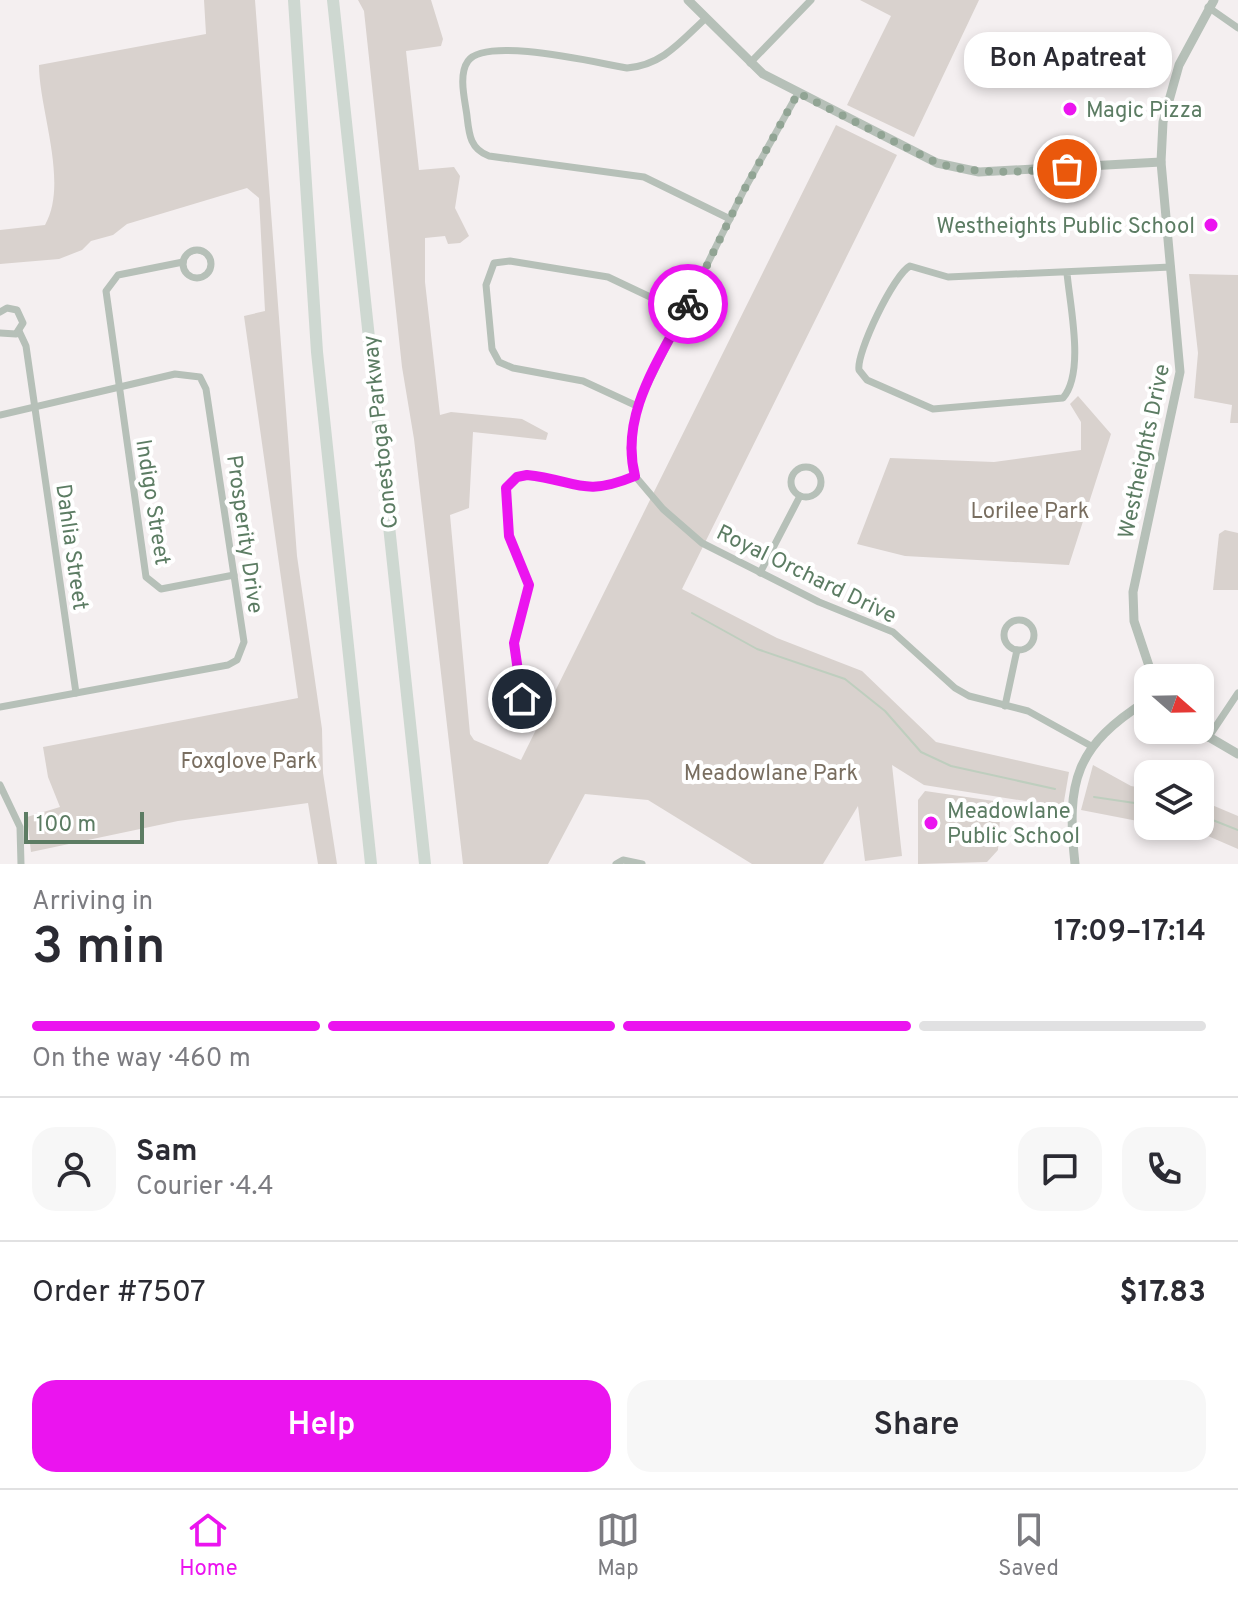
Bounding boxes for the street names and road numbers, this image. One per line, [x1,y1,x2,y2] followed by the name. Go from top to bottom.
[358,334,405,530] street label: Conestoga Parkway
[1114,362,1177,541] street label: Westheights Drive
[128,437,175,567] street label: Indigo Street
[219,453,268,615] street label: Prosperity Drive
[48,482,93,612] street label: Dahlia Street
[711,520,900,631] street label: Royal Orchard Drive

